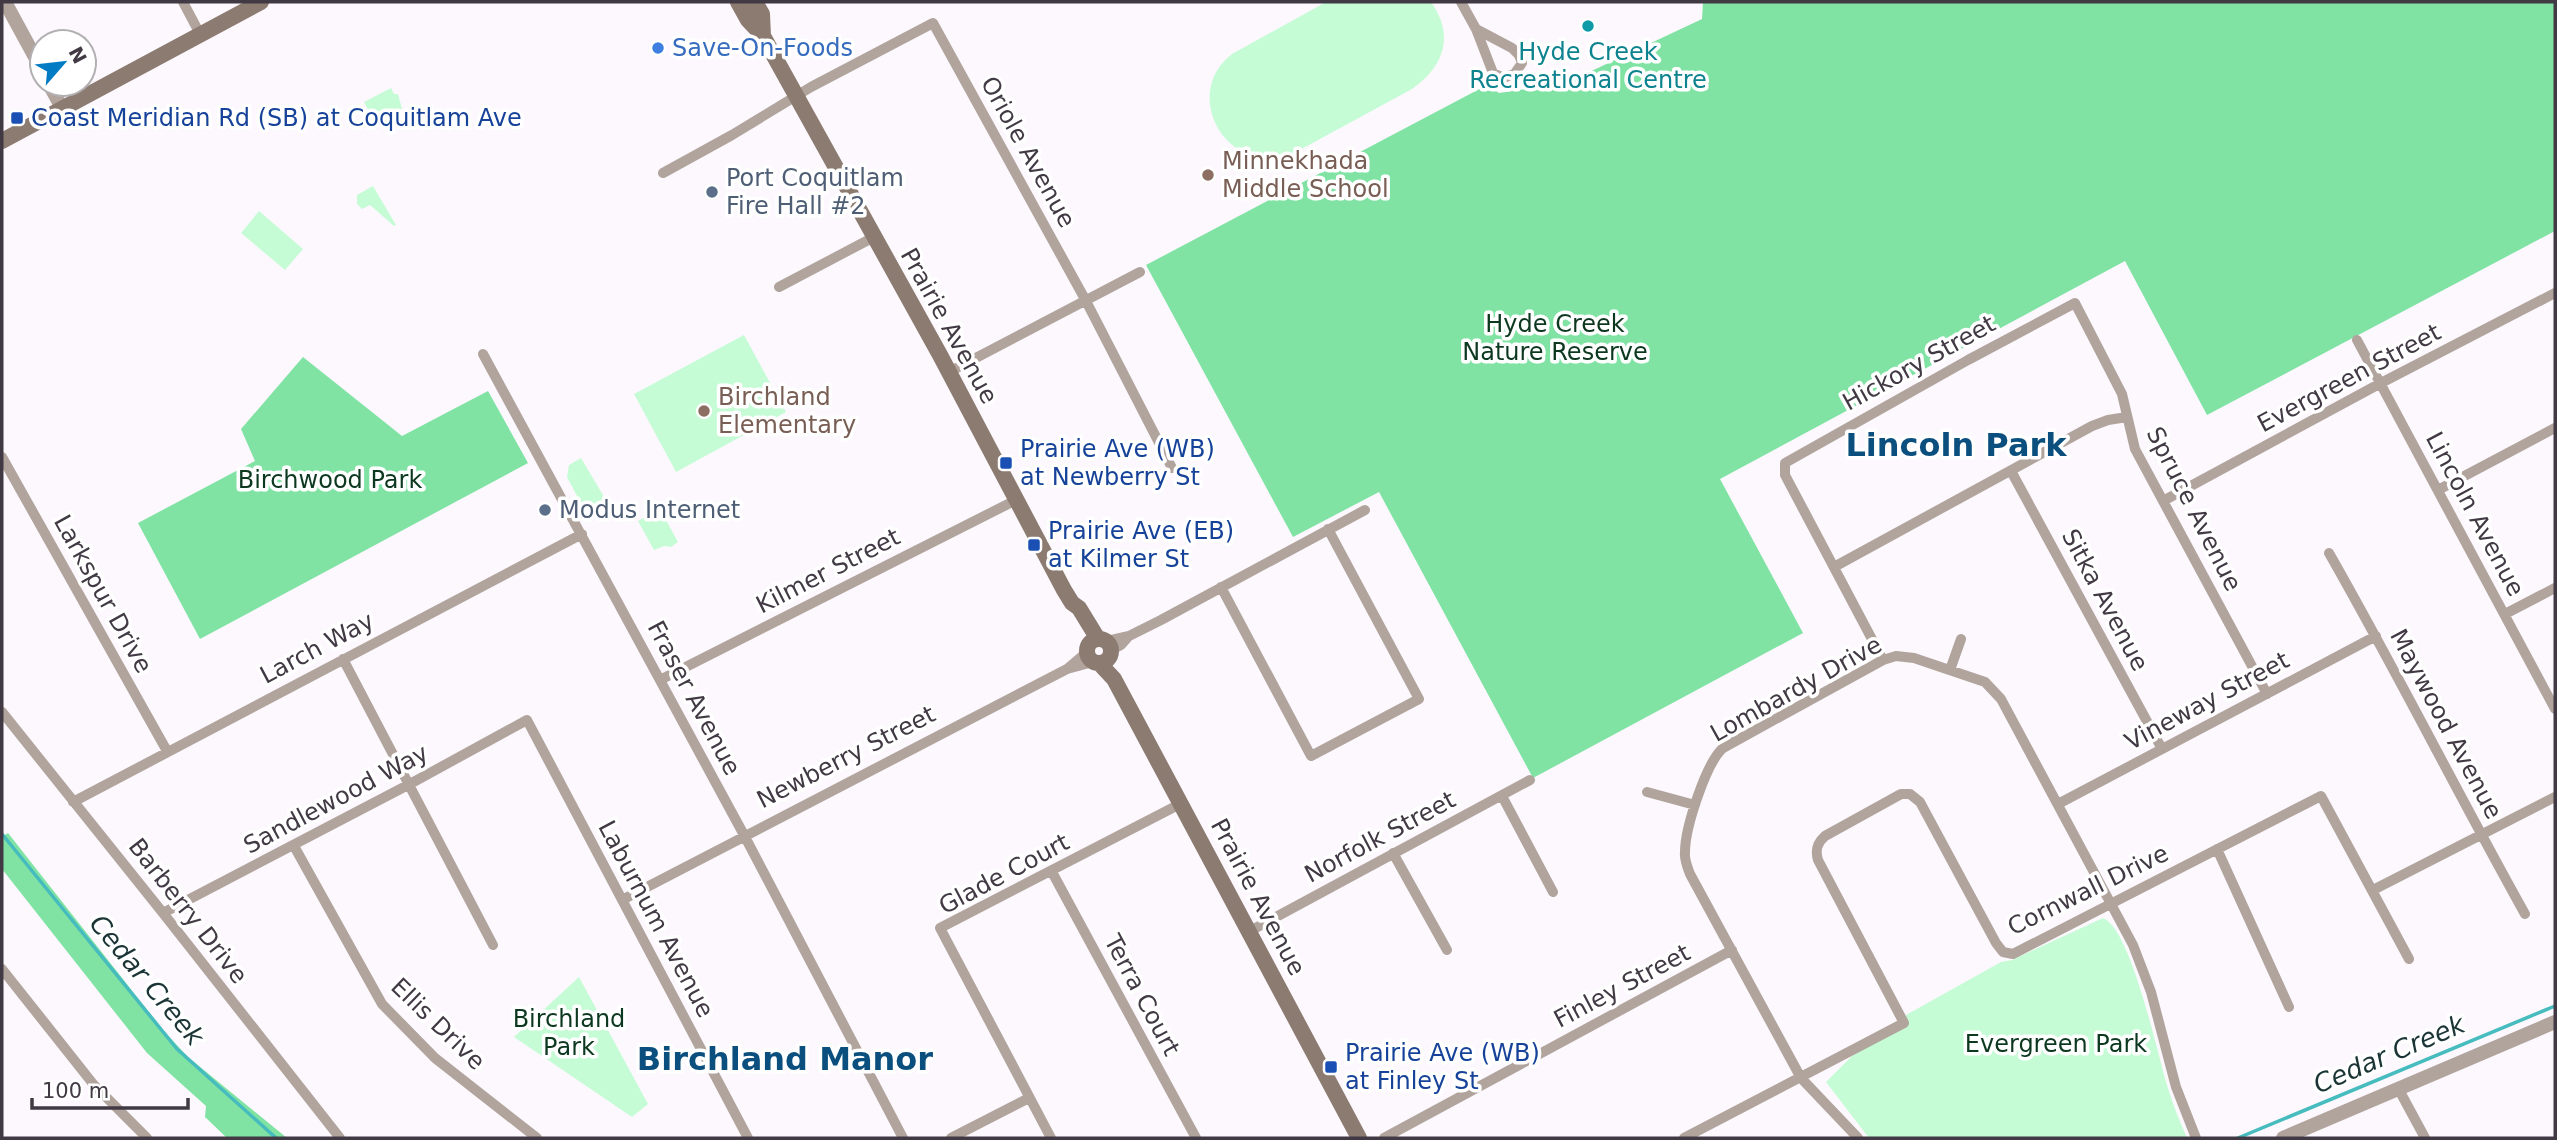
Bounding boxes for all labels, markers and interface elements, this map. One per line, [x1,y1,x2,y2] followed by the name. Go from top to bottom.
[1580,18,1596,34] marker: Hyde Creek Recreational Centre
[28,28,98,98] north arrow
[672,34,853,62] place label: Save-On-Foods
[1469,38,1707,94] place label: Hyde Creek Recreational Centre
[650,40,666,56] marker: Save-On-Foods
[65,43,91,67] text: N
[975,72,1081,232] street label: Oriole Avenue
[31,104,522,132] place label: Coast Meridian Rd (SB) at Coquitlam Ave
[9,110,25,126] marker: Coast Meridian Rd (SB) at Coquitlam Ave
[1222,147,1389,203] place label: Minnekhada Middle School
[726,164,904,220] place label: Port Coquitlam Fire Hall #2
[1200,167,1216,183] marker: Minnekhada Middle School
[704,184,720,200] marker: Port Coquitlam Fire Hall #2
[895,243,1003,409] street label: Prairie Avenue
[1838,309,2000,417] street label: Hickory Street
[1462,310,1648,366] park label: Hyde Creek Nature Reserve
[2253,318,2445,438] street label: Evergreen Street
[718,383,856,439] place label: Birchland Elementary
[696,403,712,419] marker: Birchland Elementary
[2141,422,2247,596] street label: Spruce Avenue
[1845,426,2067,464] district label: Lincoln Park
[2420,427,2530,601] street label: Lincoln Avenue
[1020,435,1215,491] place label: Prairie Ave (WB) at Newberry St
[998,455,1014,471] marker: Prairie Ave (WB) at Newberry St
[238,466,422,494] park label: Birchwood Park
[559,496,740,524] place label: Modus Internet
[537,502,553,518] marker: Modus Internet
[48,510,158,678] street label: Larkspur Drive
[1048,517,1234,573] place label: Prairie Ave (EB) at Kilmer St
[751,523,905,619] street label: Kilmer Street
[2056,524,2154,676] street label: Sitka Avenue
[1026,537,1042,553] marker: Prairie Ave (EB) at Kilmer St
[255,606,379,690] street label: Larch Way
[642,616,746,780] street label: Fraser Avenue
[2384,624,2508,824] street label: Maywood Avenue
[1705,630,1887,748] street label: Lombardy Drive
[2120,646,2294,756] street label: Vineway Street
[752,700,940,814] street label: Newberry Street
[239,739,433,859] street label: Sandlewood Way
[1300,785,1460,889] street label: Norfolk Street
[1205,814,1311,980] street label: Prairie Avenue
[592,816,720,1022] street label: Laburnum Avenue
[934,828,1074,920] street label: Glade Court
[123,833,253,989] street label: Barberry Drive
[2003,839,2173,941] street label: Cornwall Drive
[84,909,211,1052] water label: Cedar Creek
[1098,929,1186,1060] street label: Terra Court
[1549,938,1695,1034] street label: Finley Street
[385,972,491,1076] street label: Ellis Drive
[513,1005,625,1061] park label: Birchland Park
[2309,1008,2470,1099] water label: Cedar Creek
[1965,1030,2147,1058] park label: Evergreen Park
[1345,1039,1540,1095] place label: Prairie Ave (WB) at Finley St
[637,1040,933,1078] district label: Birchland Manor
[1323,1059,1339,1075] marker: Prairie Ave (WB) at Finley St
[32,1066,187,1110] scale bar
[42,1079,109,1103] text: 100 m

